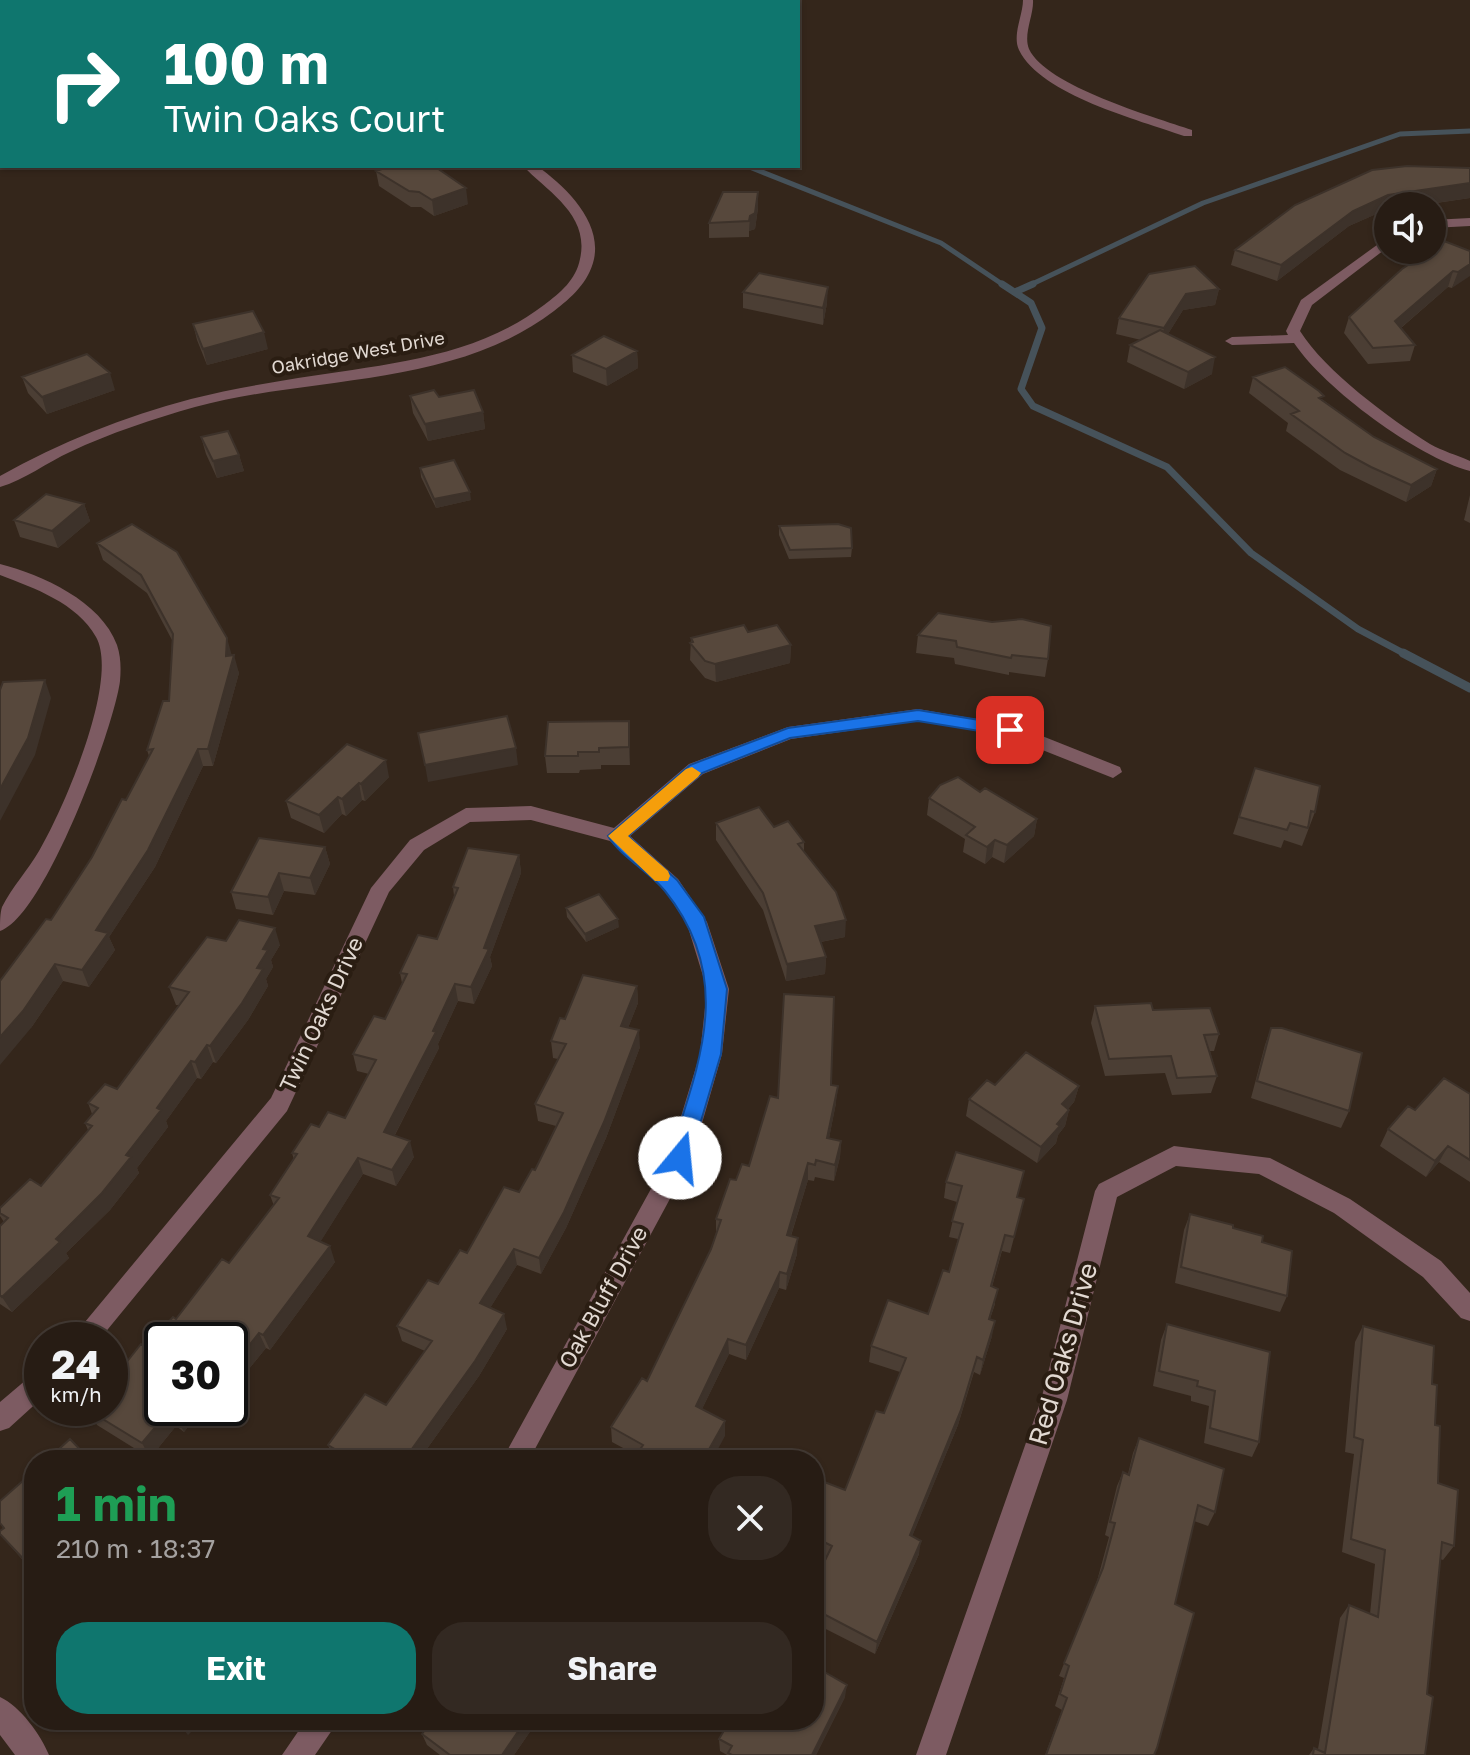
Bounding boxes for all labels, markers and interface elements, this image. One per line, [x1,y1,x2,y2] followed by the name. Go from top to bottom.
[164,29,329,96] text: 100 m
[32,32,136,136] icon: right
[164,97,445,140] text: Twin Oaks Court
[1374,192,1446,264] map controls
[1374,192,1446,264] button: sound
[270,326,446,378] street label: Oakridge West Drive
[976,696,1044,764] pin
[988,708,1032,752] icon: arrive
[273,932,368,1095] street label: Twin Oaks Drive
[638,1116,722,1200] position arrow
[552,1221,653,1372] street label: Oak Bluff Drive
[1022,1259,1103,1449] street label: Red Oaks Drive
[144,1322,248,1426] speed limit sign: 30
[51,1340,101,1388] text: 24
[51,1382,101,1406] text: km/h
[56,1474,177,1532] text: 1 min
[708,1476,792,1560] button: close
[56,1533,215,1564] text: 210 m · 18:37
[56,1622,416,1714] button: Exit
[432,1622,792,1714] button: Share

